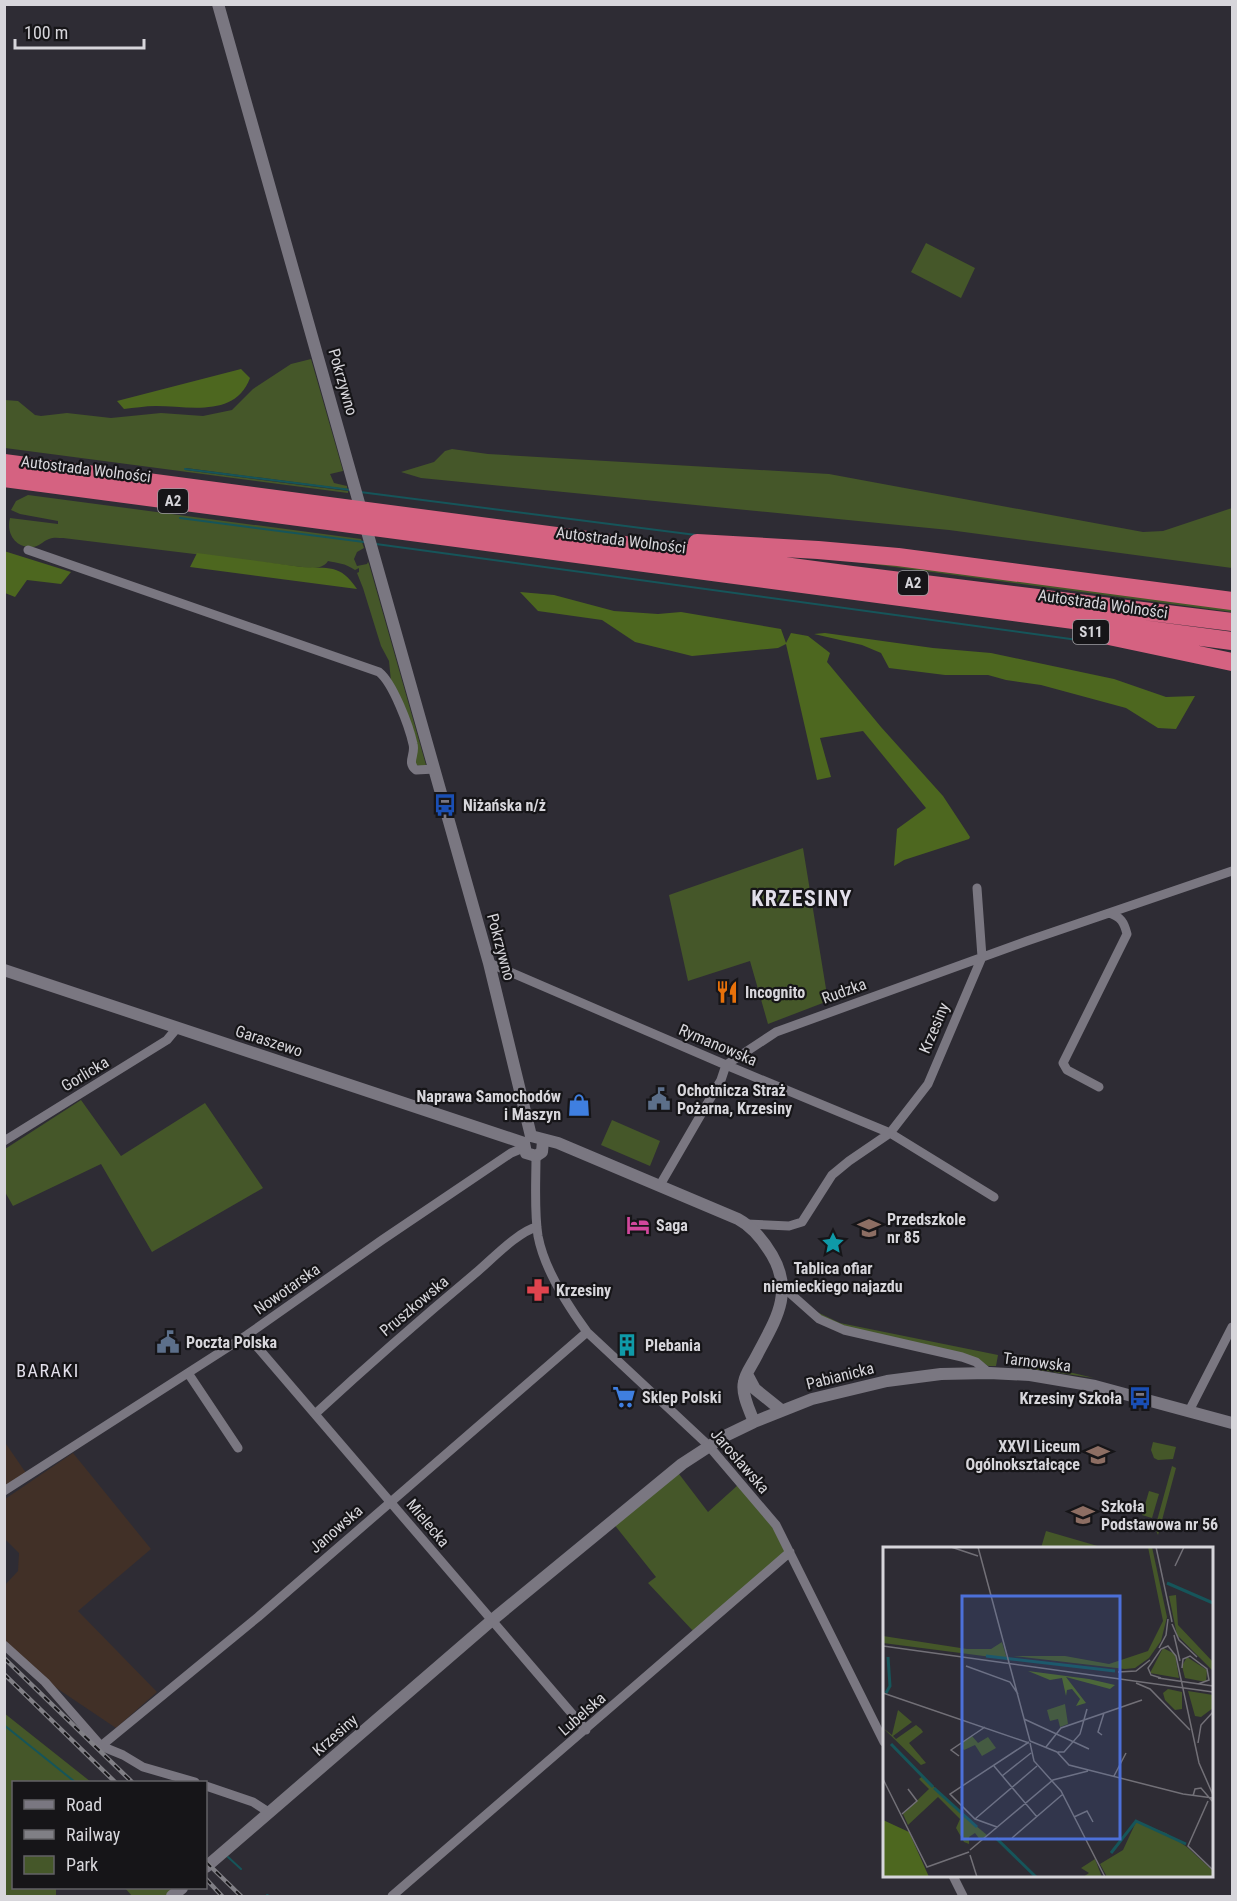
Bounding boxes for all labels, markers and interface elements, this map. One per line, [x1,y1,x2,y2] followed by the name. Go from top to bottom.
[15,12,144,50] scale bar
[24,22,68,43] text: 100 m
[324,346,362,418] street label: Pokrzywno
[20,452,152,486] street label: Autostrada Wolności
[158,489,188,513] road number: A2
[555,523,687,557] street label: Autostrada Wolności
[898,571,928,595] road number: A2
[1037,585,1169,623] street label: Autostrada Wolności
[1073,620,1109,644] road number: S11
[432,792,458,818] bus stop icon: Niżańska n/ż
[463,796,546,815] place label: Niżańska n/ż
[751,886,853,911] district label: KRZESINY
[483,911,519,983] street label: Pokrzywno
[819,974,869,1008] street label: Rudzka
[714,979,740,1005] restaurant icon: Incognito
[745,983,805,1002] place label: Incognito
[915,999,953,1056] street label: Krzesiny
[676,1020,760,1070] street label: Rymanowska
[233,1021,305,1061] street label: Garaszewo
[58,1052,112,1096] street label: Gorlicka
[677,1081,792,1118] place label: Ochotnicza Straż Pożarna, Krzesiny
[646,1086,672,1112] public building icon: Ochotnicza Straż Pożarna, Krzesiny
[417,1087,561,1124] place label: Naprawa Samochodów i Maszyn
[566,1092,592,1118] shop icon: Naprawa Samochodów i Maszyn
[887,1210,966,1247] place label: Przedszkole nr 85
[625,1212,651,1238] hotel icon: Saga
[856,1215,882,1241] school or university icon: Przedszkole nr 85
[656,1216,688,1235] place label: Saga
[820,1230,846,1256] place icon: Tablica ofiar niemieckiego najazdu
[250,1259,324,1319] street label: Nowotarska
[763,1259,903,1296] place label: Tablica ofiar niemieckiego najazdu
[376,1272,452,1340] street label: Pruszkowska
[525,1277,551,1303] pharmacy icon: Krzesiny
[556,1281,611,1300] place label: Krzesiny
[155,1329,181,1355] public building icon: Poczta Polska
[614,1332,640,1358] building icon: Plebania
[186,1333,278,1352] place label: Poczta Polska
[645,1336,701,1355] place label: Plebania
[1002,1348,1072,1376] street label: Tarnowska
[804,1358,876,1394] street label: Pabianicka
[16,1360,80,1381] district label: BARAKI
[611,1384,637,1410] supermarket icon: Sklep Polski
[1127,1385,1153,1411] bus stop icon: Krzesiny Szkoła
[642,1388,722,1407] place label: Sklep Polski
[1020,1389,1122,1408] place label: Krzesiny Szkoła
[707,1425,773,1497] street label: Jarosławska
[965,1437,1080,1474] place label: XXVI Liceum Ogólnokształcące
[1085,1442,1111,1468] school or university icon: XXVI Liceum Ogólnokształcące
[402,1495,454,1551] street label: Mielecka
[1101,1497,1218,1534] place label: Szkoła Podstawowa nr 56
[306,1501,366,1557] street label: Janowska
[1070,1502,1096,1528] school or university icon: Szkoła Podstawowa nr 56
[883,1547,1213,1877] inset map
[555,1688,609,1740] street label: Lubelska
[309,1710,362,1760] street label: Krzesiny
[12,1781,207,1889] legend
[66,1794,102,1815] text: Road
[66,1824,121,1845] text: Railway
[66,1854,98,1875] text: Park

